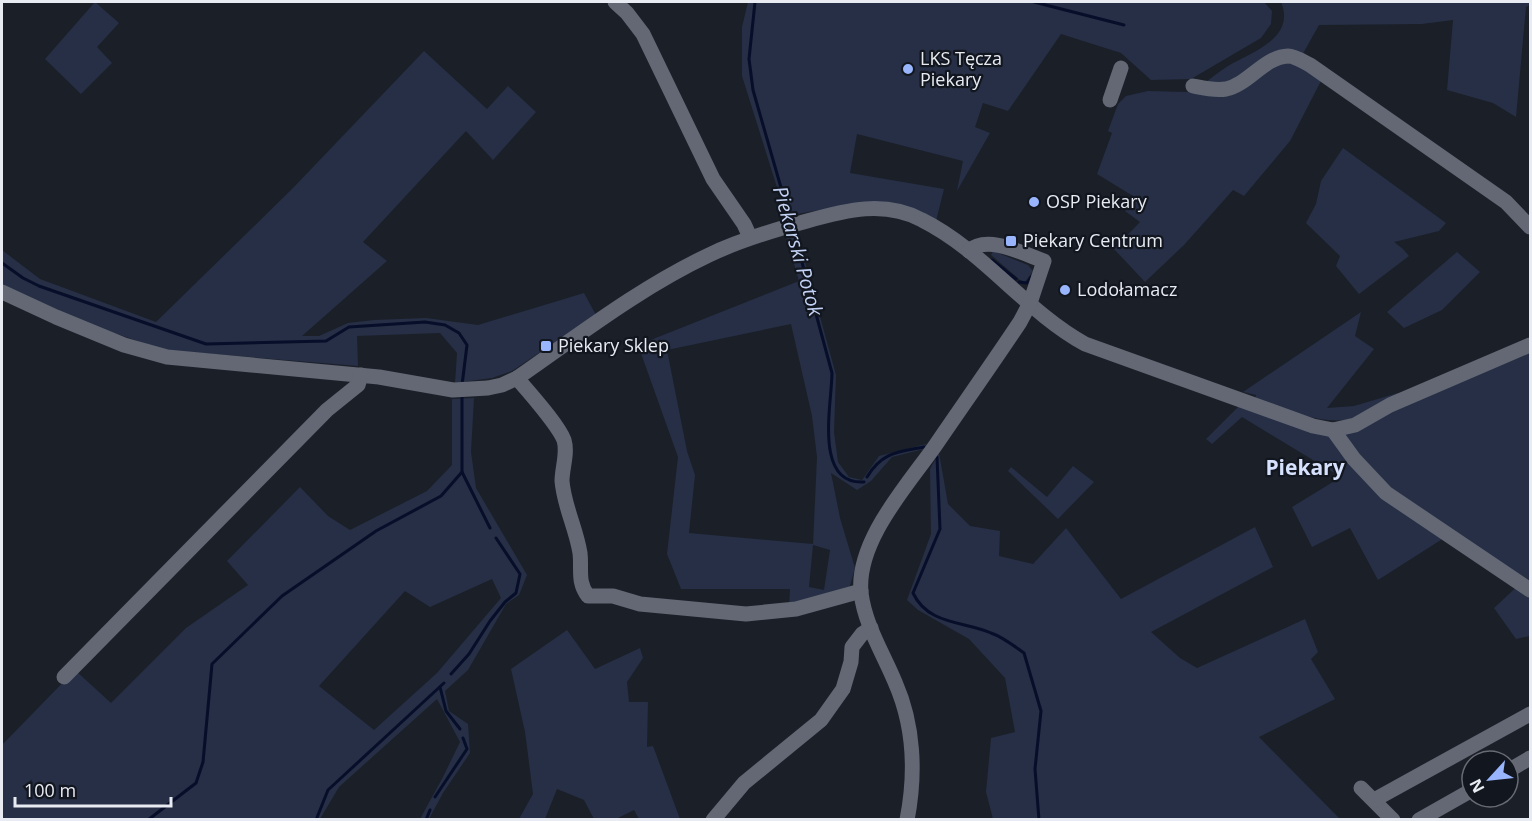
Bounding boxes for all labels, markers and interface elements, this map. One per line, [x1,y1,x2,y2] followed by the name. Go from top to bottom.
[920,46,1002,91] place label: LKS Tęcza Piekary
[901,62,915,76] marker: LKS Tęcza Piekary
[767,183,830,320] water label: Piekarski Potok
[1046,189,1148,213] place label: OSP Piekary
[1027,195,1041,209] marker: OSP Piekary
[1023,228,1163,252] place label: Piekary Centrum
[1004,234,1018,248] marker: Piekary Centrum
[1077,277,1177,301] place label: Lodołamacz
[1058,283,1072,297] marker: Lodołamacz
[558,333,669,357] place label: Piekary Sklep
[539,339,553,353] marker: Piekary Sklep
[1265,453,1345,481] district label: Piekary
[1460,749,1520,809] north arrow
[15,770,171,808] scale bar
[1464,775,1489,797] text: N
[24,778,76,802] text: 100 m

